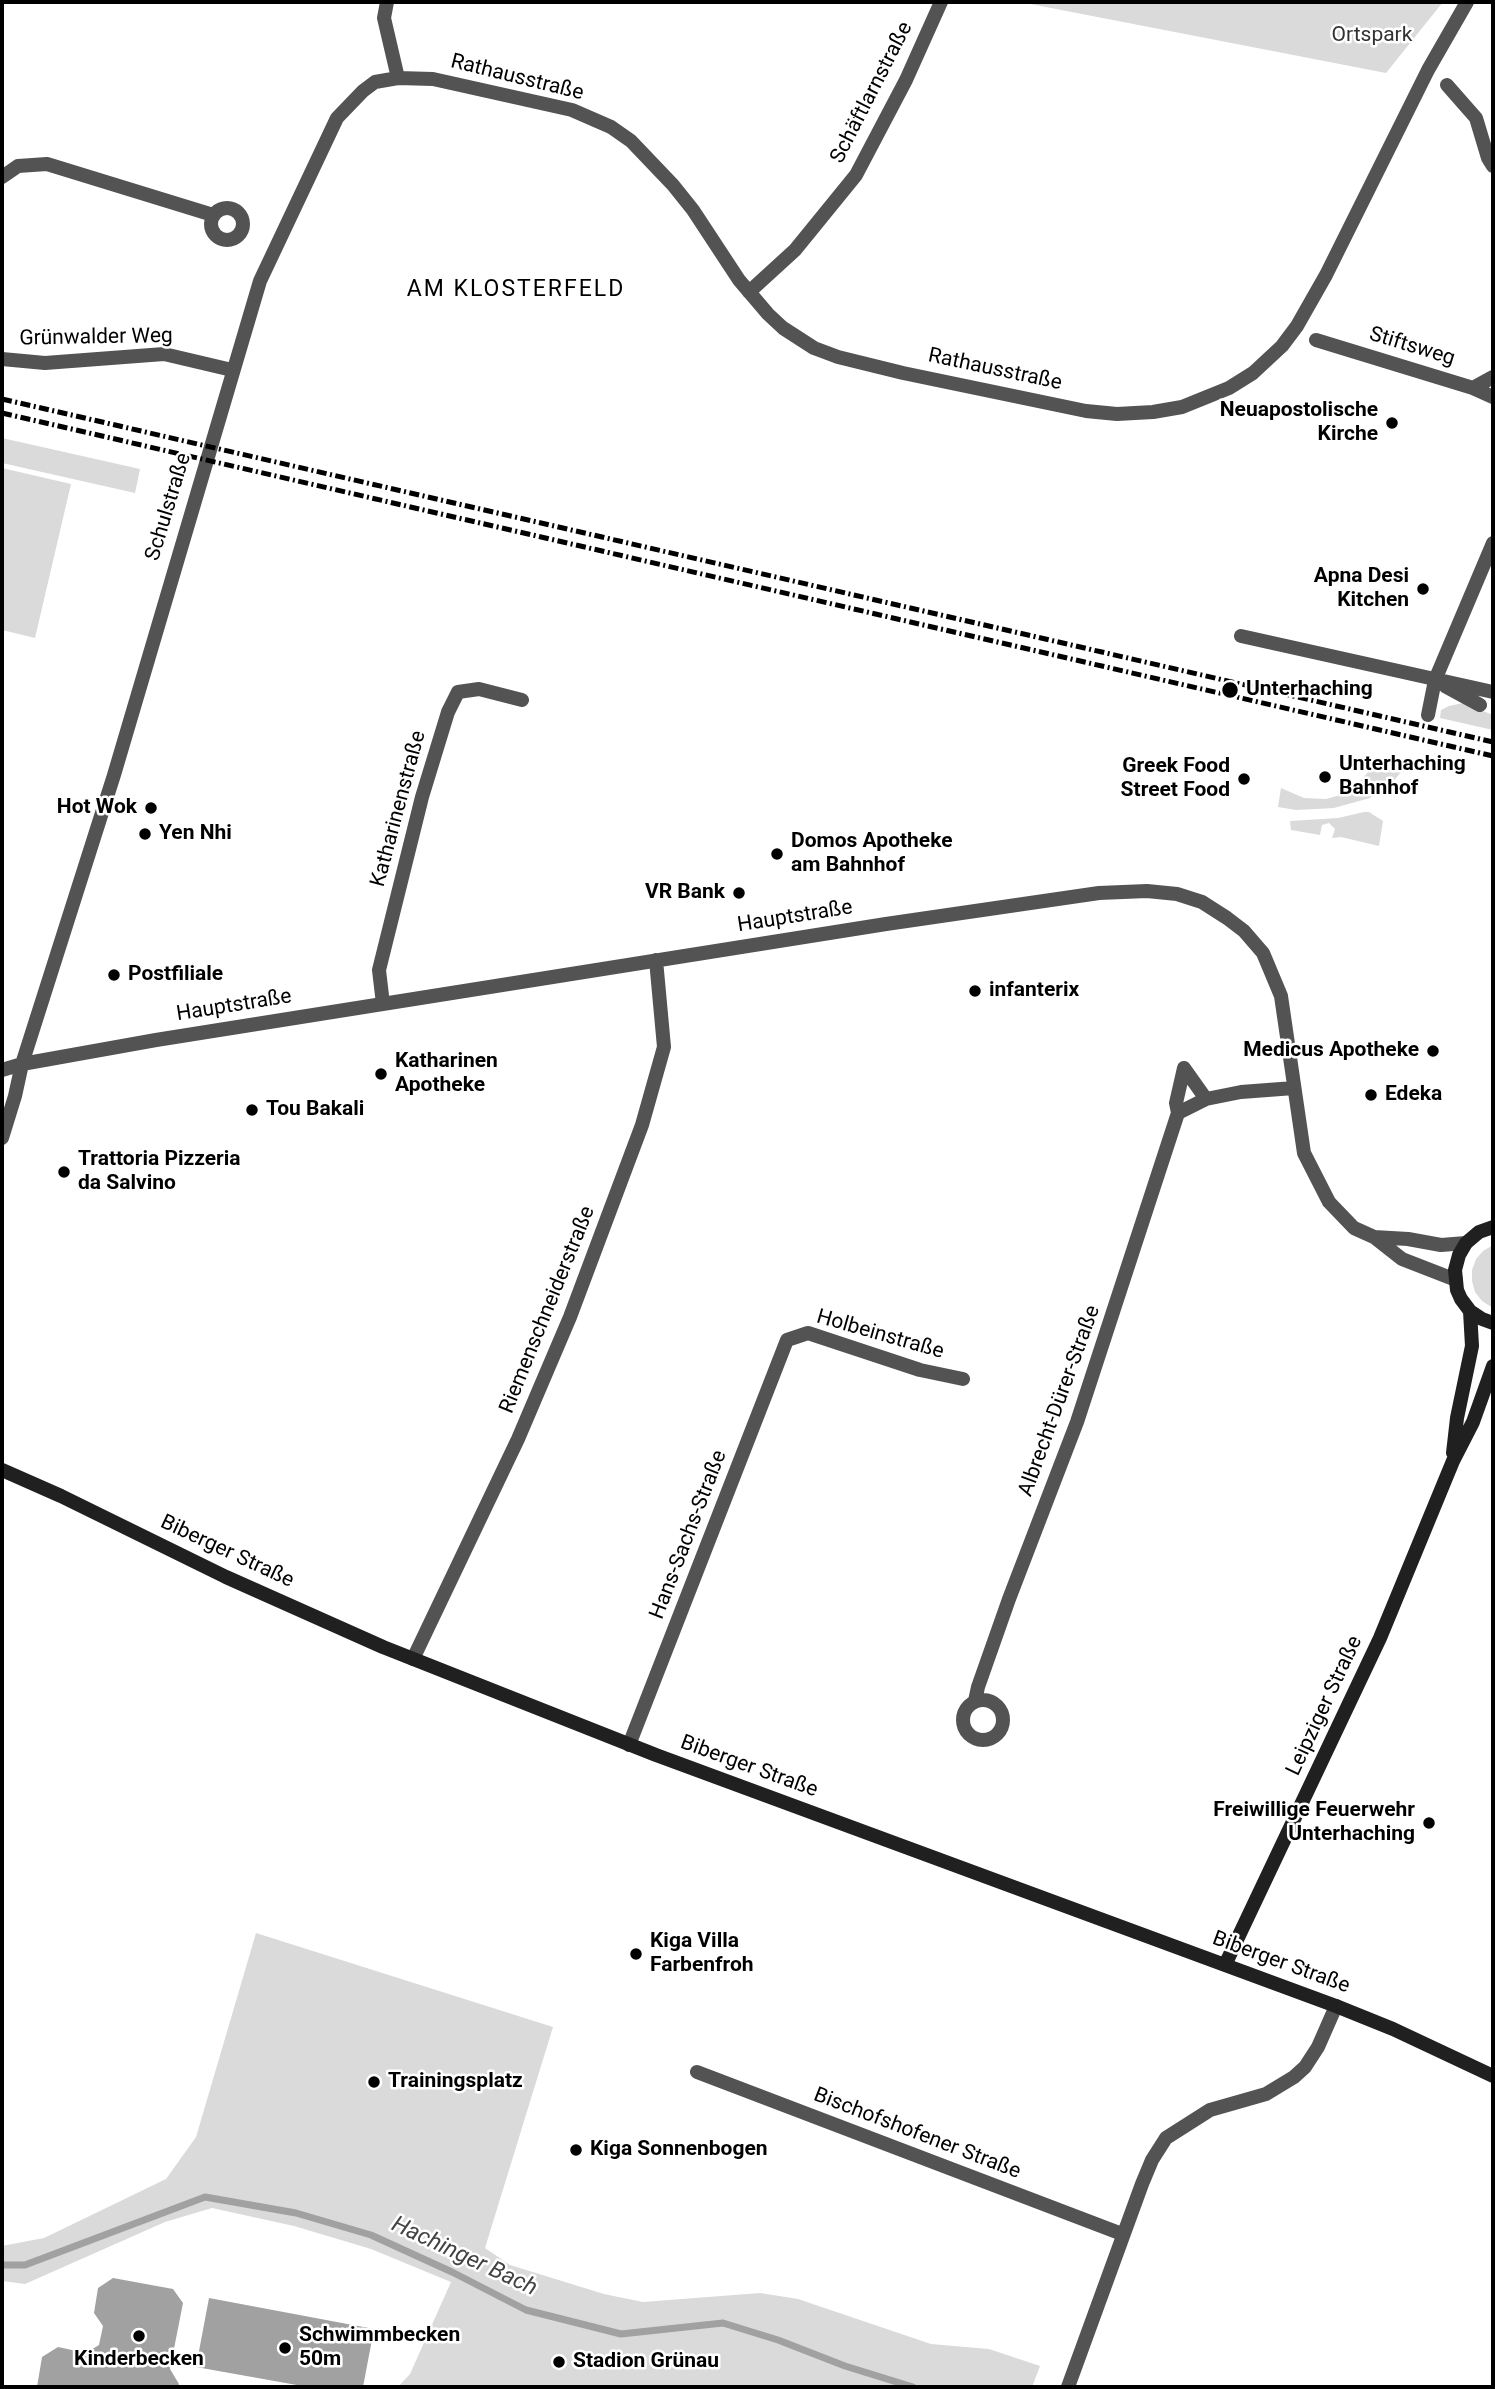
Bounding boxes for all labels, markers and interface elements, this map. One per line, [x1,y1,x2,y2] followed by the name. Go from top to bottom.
[826,18,918,168] street label: Schäftlarnstraße
[1332,23,1412,49] park label: Ortspark
[448,49,586,107] street label: Rathausstraße
[408,276,624,304] district label: AM KLOSTERFELD
[1366,322,1458,372] street label: Stiftsweg
[19,324,173,352] street label: Grünwalder Weg
[926,344,1064,396] street label: Rathausstraße
[1220,398,1378,448] place label: Neuapostolische Kirche
[1384,415,1400,431] marker: Neuapostolische Kirche
[141,450,197,564] street label: Schulstraße
[1314,564,1409,614] place label: Apna Desi Kitchen
[1415,581,1431,597] marker: Apna Desi Kitchen
[1246,677,1373,703] place label: Unterhaching
[1220,680,1240,700] marker: Unterhaching
[366,728,432,890] street label: Katharinenstraße
[1339,752,1466,802] place label: Unterhaching Bahnhof
[1121,754,1230,804] place label: Greek Food Street Food
[1317,769,1333,785] marker: Unterhaching Bahnhof
[1236,771,1252,787] marker: Greek Food Street Food
[57,795,137,821] place label: Hot Wok
[143,800,159,816] marker: Hot Wok
[159,821,232,847] place label: Yen Nhi
[137,826,153,842] marker: Yen Nhi
[791,829,953,879] place label: Domos Apotheke am Bahnhof
[769,846,785,862] marker: Domos Apotheke am Bahnhof
[645,880,725,906] place label: VR Bank
[731,885,747,901] marker: VR Bank
[736,895,854,939] street label: Hauptstraße
[128,962,223,988] place label: Postfiliale
[106,967,122,983] marker: Postfiliale
[989,978,1079,1004] place label: infanterix
[967,983,983,999] marker: infanterix
[175,984,293,1028] street label: Hauptstraße
[1243,1038,1419,1064] place label: Medicus Apotheke
[1425,1043,1441,1059] marker: Medicus Apotheke
[395,1049,498,1099] place label: Katharinen Apotheke
[373,1066,389,1082] marker: Katharinen Apotheke
[1385,1082,1442,1108] place label: Edeka
[1363,1087,1379,1103] marker: Edeka
[266,1097,364,1123] place label: Tou Bakali
[244,1102,260,1118] marker: Tou Bakali
[78,1147,241,1197] place label: Trattoria Pizzeria da Salvino
[56,1164,72,1180] marker: Trattoria Pizzeria da Salvino
[495,1203,601,1417] street label: Riemenschneiderstraße
[1014,1302,1106,1500] street label: Albrecht-Dürer-Straße
[813,1305,947,1365] street label: Holbeinstraße
[645,1447,733,1623] street label: Hans-Sachs-Straße
[156,1510,298,1594] street label: Biberger Straße
[1282,1632,1368,1780] street label: Leipziger Straße
[677,1730,821,1804] street label: Biberger Straße
[1213,1798,1415,1848] place label: Freiwillige Feuerwehr Unterhaching
[1421,1815,1437,1831] marker: Freiwillige Feuerwehr Unterhaching
[1209,1926,1353,2000] street label: Biberger Straße
[650,1929,754,1979] place label: Kiga Villa Farbenfroh
[628,1946,644,1962] marker: Kiga Villa Farbenfroh
[388,2069,523,2095] place label: Trainingsplatz
[366,2074,382,2090] marker: Trainingsplatz
[810,2083,1024,2185] street label: Bischofshofener Straße
[590,2137,768,2163] place label: Kiga Sonnenbogen
[568,2142,584,2158] marker: Kiga Sonnenbogen
[387,2211,541,2303] water label: Hachinger Bach
[299,2323,460,2373] place label: Schwimmbecken 50m
[131,2328,147,2344] marker: Kinderbecken
[277,2340,293,2356] marker: Schwimmbecken 50m
[74,2347,204,2373] place label: Kinderbecken
[573,2349,719,2375] place label: Stadion Grünau
[551,2354,567,2370] marker: Stadion Grünau

